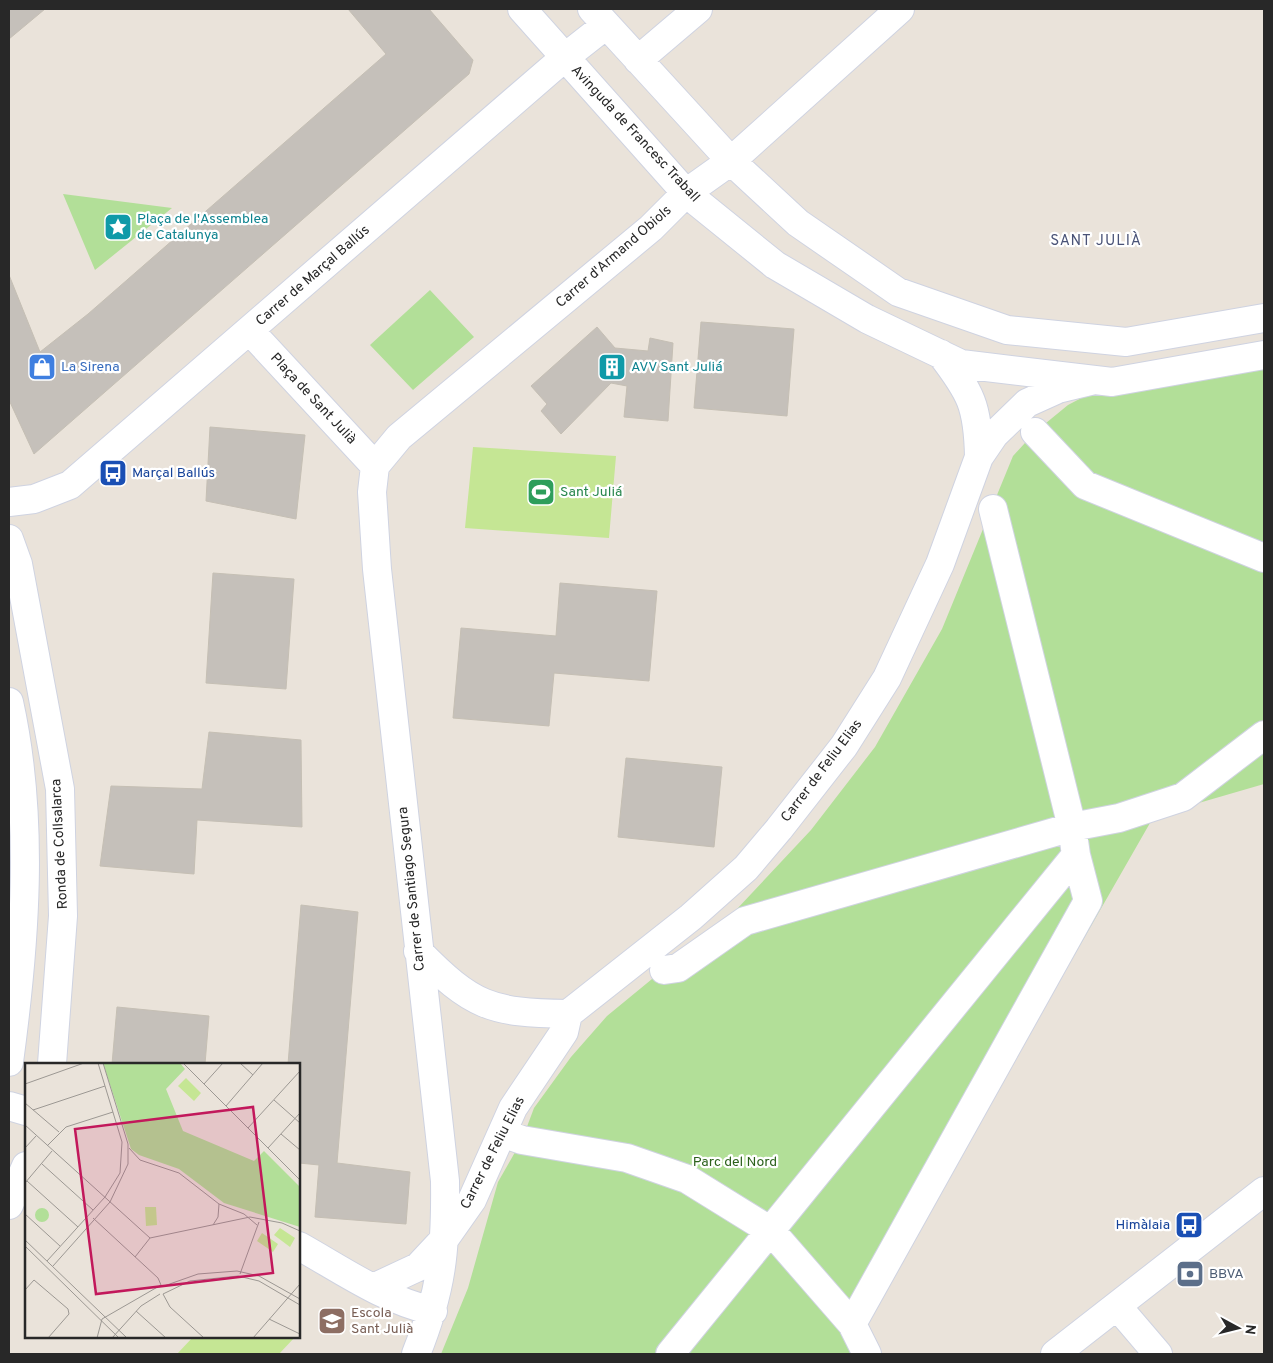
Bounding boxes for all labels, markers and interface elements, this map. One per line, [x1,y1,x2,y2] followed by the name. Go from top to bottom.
[567,62,703,206] street label: Avinguda de Francesc Traball
[553,202,675,312] street label: Carrer d'Armand Obiols
[137,211,268,244] place label: Plaça de l'Assemblea de Catalunya
[103,212,133,242] place icon: Plaça de l'Assemblea de Catalunya
[253,222,373,330] street label: Carrer de Marçal Ballús
[1050,231,1142,251] district label: SANT JULIÀ
[266,350,360,448] street label: Plaça de Sant Julià
[27,352,57,382] shop icon: La Sirena
[597,352,627,382] building icon: AVV Sant Juliá
[61,359,120,376] place label: La Sirena
[631,359,723,376] place label: AVV Sant Juliá
[98,458,128,488] bus stop icon: Marçal Ballús
[132,465,215,482] place label: Marçal Ballús
[526,477,556,507] sports icon: Sant Juliá
[560,484,622,501] place label: Sant Juliá
[778,716,866,826] street label: Carrer de Feliu Elias
[48,778,72,910] street label: Ronda de Collsalarca
[395,806,429,972] street label: Carrer de Santiago Segura
[25,1063,300,1338] inset map
[457,1094,529,1212] street label: Carrer de Feliu Elias
[693,1154,777,1171] park label: Parc del Nord
[1174,1210,1204,1240] bus stop icon: Himàlaia
[1115,1217,1170,1234] place label: Himàlaia
[1175,1259,1205,1289] bank icon: BBVA
[1209,1266,1244,1283] place label: BBVA
[1213,1303,1263,1353] north arrow
[351,1305,413,1338] place label: Escola Sant Julià
[317,1306,347,1336] school or university icon: Escola Sant Julià
[1240,1323,1258,1335] text: N

